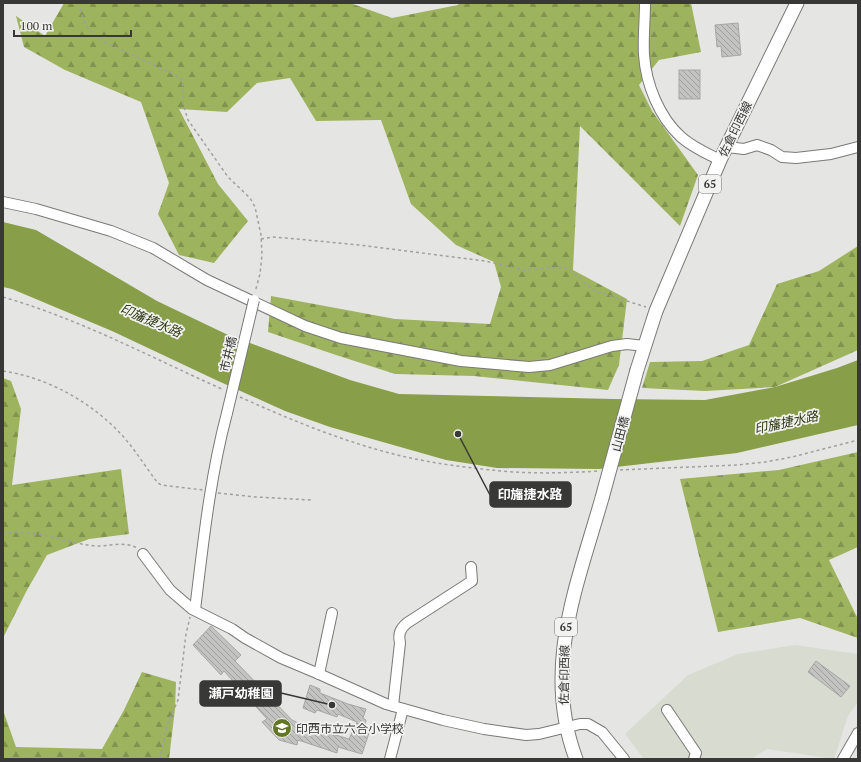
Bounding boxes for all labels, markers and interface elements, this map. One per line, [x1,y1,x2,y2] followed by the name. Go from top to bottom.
[14,12,131,38] scale bar
[20,18,53,33] text: 100 m
[715,99,755,159] street label: 佐倉印西線
[699,175,721,193] road number: 65
[118,299,185,341] water label: 印旛捷水路
[217,335,239,373] street label: 市井橋
[752,406,821,438] water label: 印旛捷水路
[608,415,632,453] street label: 山田橋
[490,482,571,507] callout: 印旛捷水路
[497,485,563,503] text: 印旛捷水路
[555,618,577,636] road number: 65
[556,645,572,705] street label: 佐倉印西線
[200,681,281,706] callout: 瀬戸幼稚園
[208,684,274,702] text: 瀬戸幼稚園
[271,717,293,739] school or university icon: 印西市立六合小学校
[296,721,404,736] place label: 印西市立六合小学校

